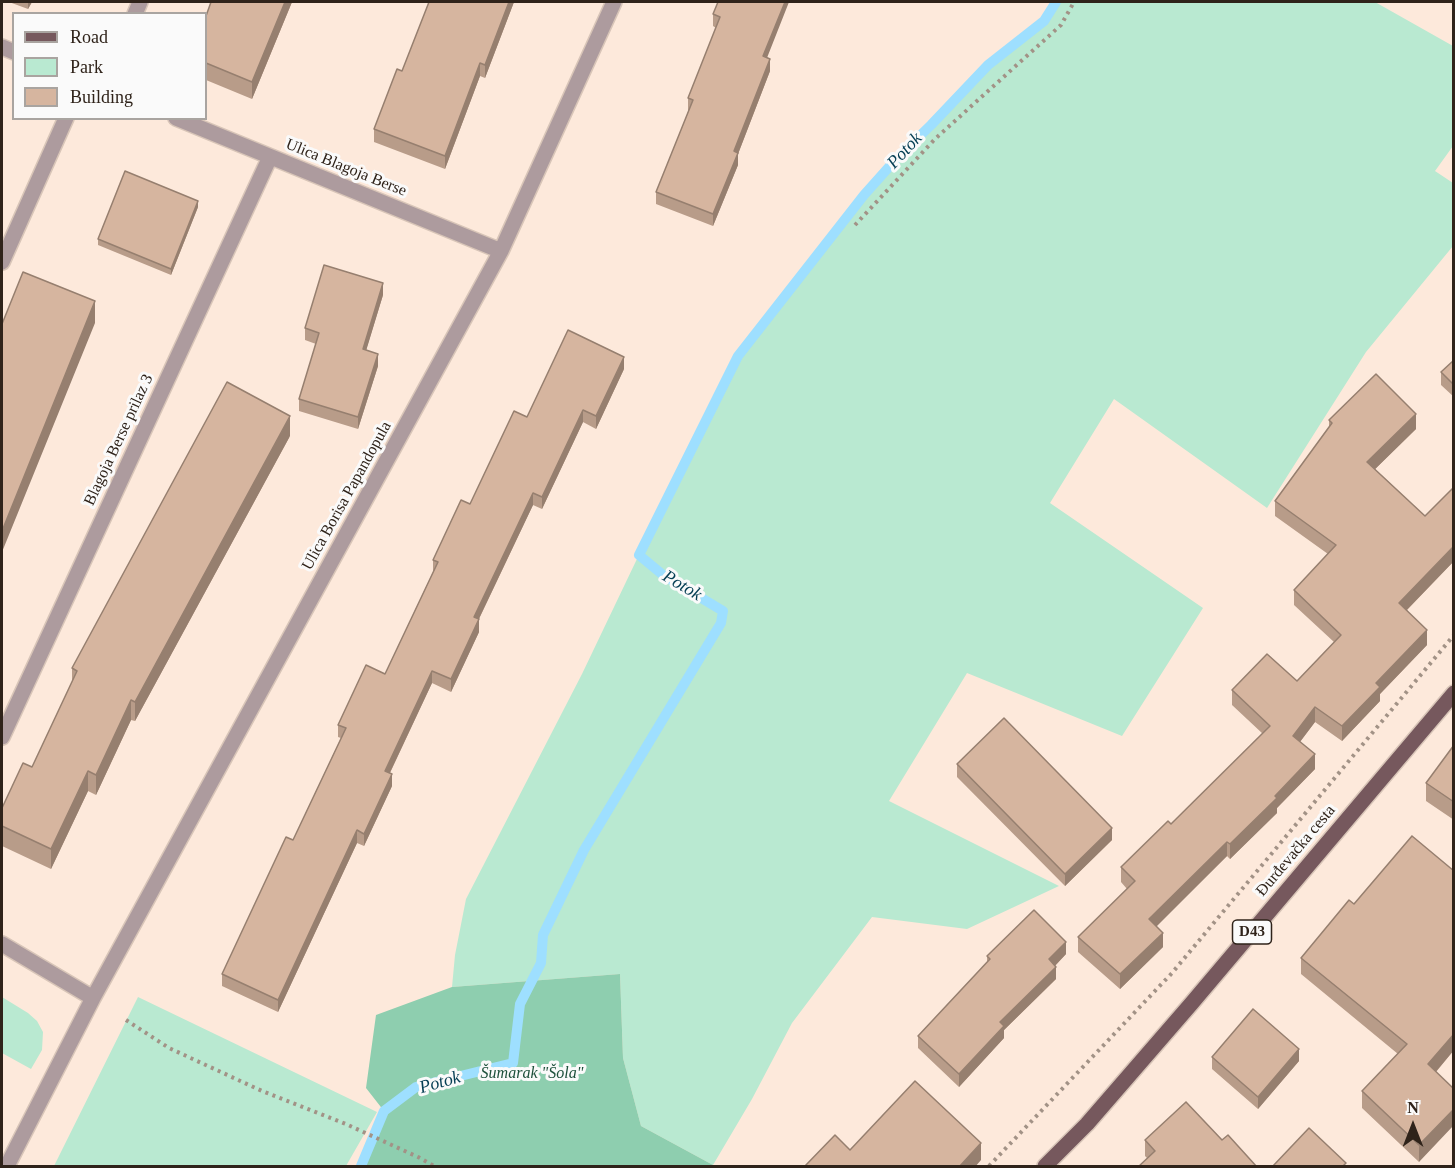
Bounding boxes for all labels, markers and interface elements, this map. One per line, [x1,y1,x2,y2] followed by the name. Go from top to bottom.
[12,12,207,120] legend
[70,27,108,47] text: Road
[70,57,103,77] text: Park
[70,87,133,107] text: Building
[883,128,927,174] water label: Potok
[283,135,409,201] street label: Ulica Blagoja Berse
[80,371,158,509] street label: Blagoja Berse prilaz 3
[298,418,396,574] street label: Ulica Borisa Papandopula
[658,566,706,606] water label: Potok
[1252,801,1340,901] street label: Đurđevačka cesta
[1232,920,1272,944] road number: D43
[481,1064,583,1084] park label: Šumarak "Šola"
[417,1067,463,1099] water label: Potok
[1383,1096,1443,1156] north arrow
[1407,1099,1419,1116] text: N

